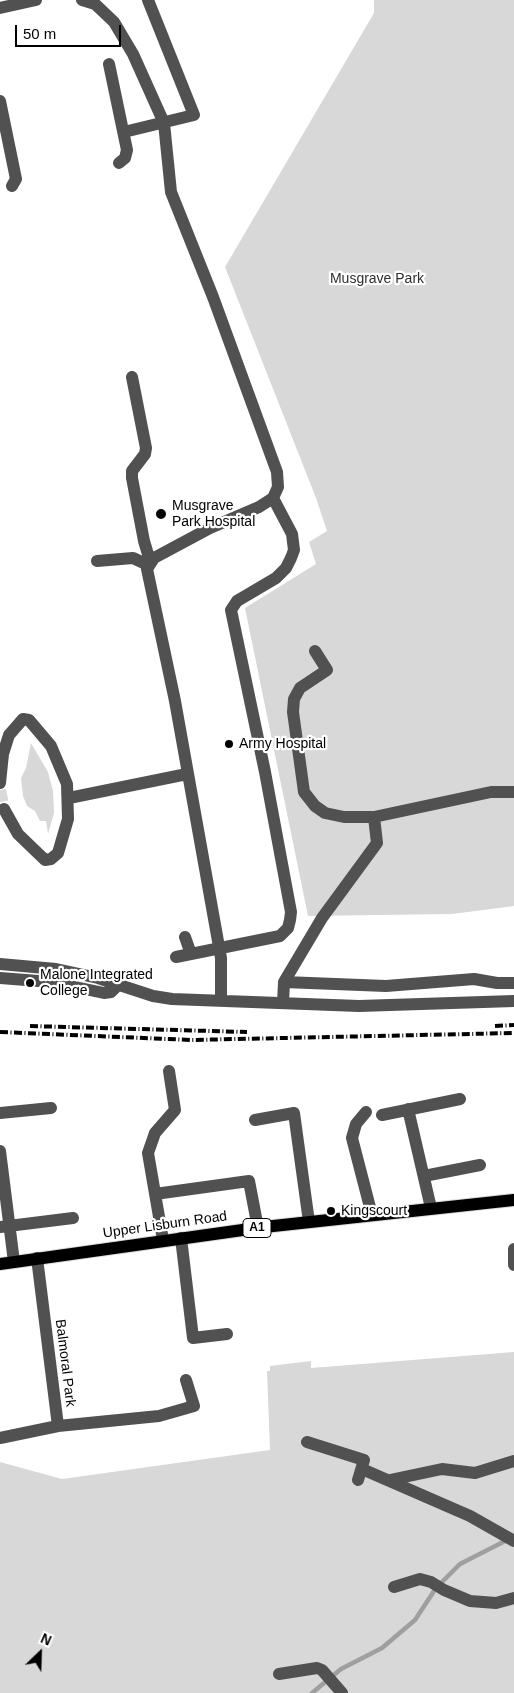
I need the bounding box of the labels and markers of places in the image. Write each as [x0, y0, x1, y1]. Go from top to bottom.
place label: Musgrave Park Hospital [172, 498, 255, 530]
marker: Musgrave Park Hospital [154, 507, 168, 521]
place label: Army Hospital [239, 736, 326, 752]
marker: Army Hospital [223, 738, 235, 750]
place label: Malone Integrated College [40, 967, 153, 1000]
marker: Malone Integrated College [24, 977, 36, 989]
place label: Kingscourt [341, 1203, 407, 1219]
marker: Kingscourt [325, 1205, 337, 1217]

